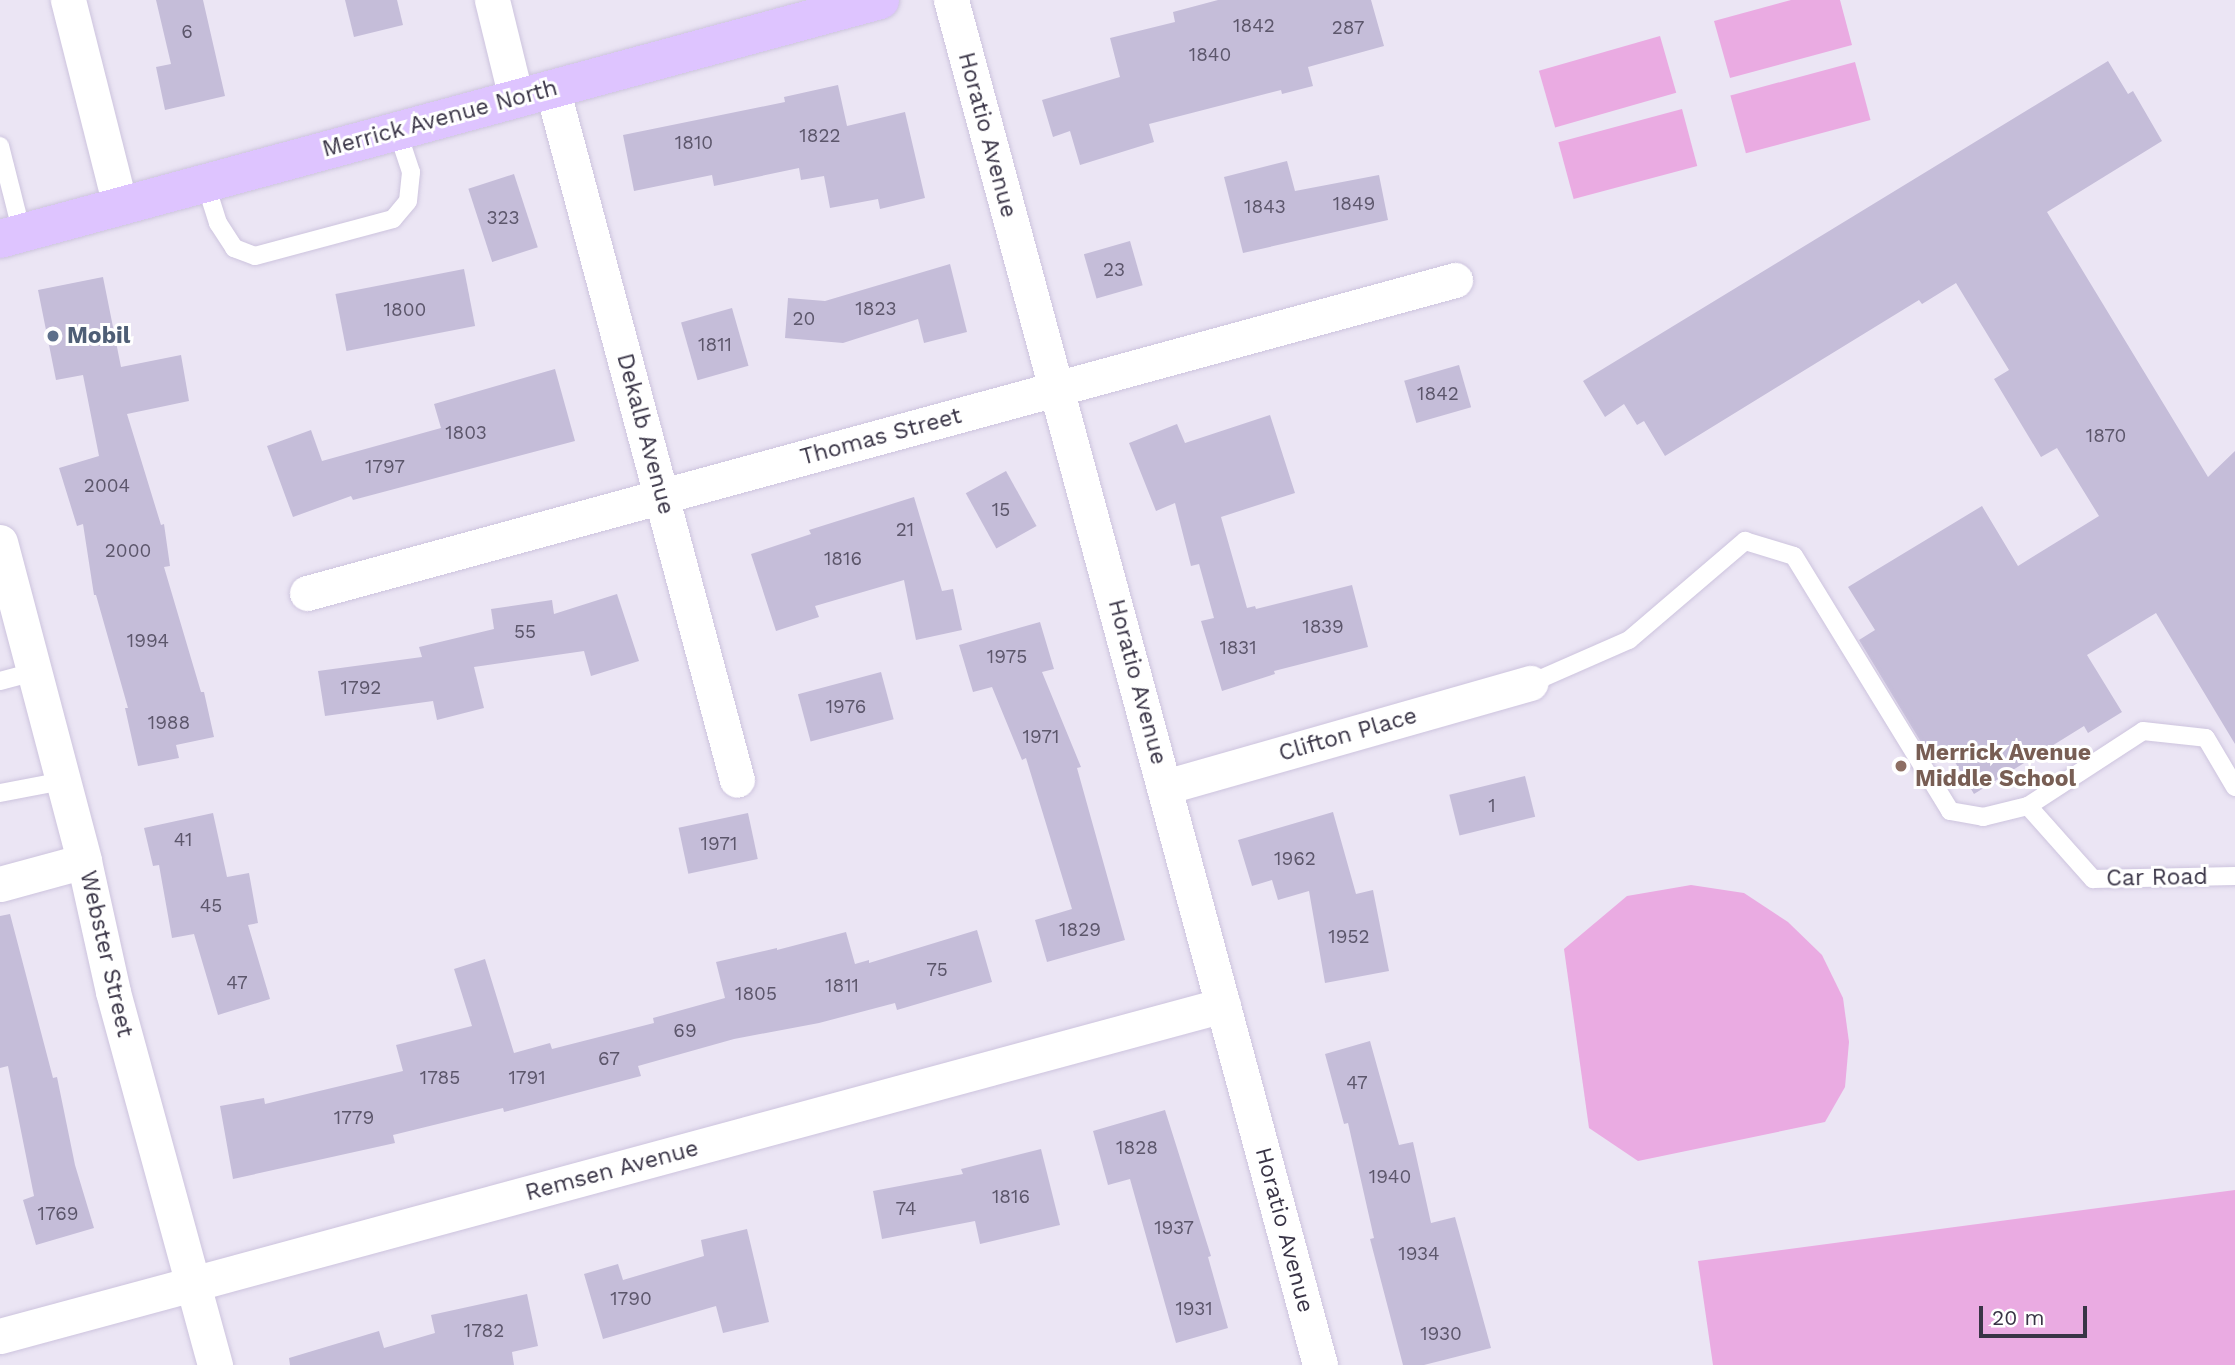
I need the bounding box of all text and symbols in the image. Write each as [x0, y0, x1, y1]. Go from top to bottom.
house number: 1842 [1233, 15, 1275, 37]
house number: 287 [1332, 17, 1364, 39]
house number: 6 [181, 21, 193, 43]
house number: 1840 [1189, 44, 1231, 66]
street label: Horatio Avenue [952, 49, 1022, 221]
street label: Merrick Avenue North [319, 74, 561, 164]
house number: 1822 [799, 125, 841, 147]
house number: 1810 [675, 132, 713, 154]
house number: 1849 [1333, 193, 1375, 215]
house number: 1843 [1244, 196, 1286, 218]
house number: 323 [486, 207, 520, 229]
house number: 23 [1103, 259, 1125, 281]
house number: 1823 [855, 298, 897, 320]
house number: 1800 [384, 299, 426, 321]
house number: 20 [793, 308, 815, 330]
place label: Mobil [67, 322, 130, 350]
marker: Mobil [45, 328, 61, 344]
house number: 1811 [698, 334, 732, 356]
street label: Dekalb Avenue [610, 350, 680, 518]
house number: 1842 [1417, 383, 1459, 405]
street label: Thomas Street [797, 402, 965, 472]
house number: 1803 [445, 422, 487, 444]
house number: 1870 [2086, 425, 2126, 447]
house number: 1797 [365, 456, 405, 478]
house number: 2004 [84, 475, 130, 497]
house number: 15 [992, 499, 1010, 521]
house number: 21 [896, 519, 914, 541]
house number: 2000 [105, 540, 151, 562]
house number: 1816 [824, 548, 862, 570]
street label: Horatio Avenue [1102, 596, 1172, 768]
house number: 1839 [1302, 616, 1344, 638]
house number: 55 [514, 621, 536, 643]
house number: 1994 [127, 630, 169, 652]
house number: 1831 [1219, 637, 1257, 659]
house number: 1975 [987, 646, 1027, 668]
house number: 1792 [341, 677, 381, 699]
house number: 1976 [826, 696, 866, 718]
street label: Clifton Place [1276, 702, 1420, 768]
house number: 1988 [148, 712, 190, 734]
house number: 1971 [1023, 726, 1059, 748]
place label: Merrick Avenue Middle School [1915, 739, 2092, 793]
marker: Merrick Avenue Middle School [1893, 758, 1909, 774]
house number: 1 [1488, 795, 1496, 817]
house number: 41 [174, 829, 192, 851]
house number: 1971 [701, 833, 737, 855]
house number: 1962 [1274, 848, 1316, 870]
street label: Car Road [2106, 863, 2208, 893]
street label: Webster Street [73, 868, 139, 1040]
house number: 45 [200, 895, 222, 917]
house number: 1829 [1059, 919, 1101, 941]
house number: 1952 [1328, 926, 1370, 948]
house number: 75 [926, 959, 948, 981]
house number: 47 [226, 972, 248, 994]
house number: 1811 [825, 975, 859, 997]
house number: 1805 [735, 983, 777, 1005]
house number: 69 [673, 1020, 697, 1042]
house number: 67 [598, 1048, 620, 1070]
house number: 1785 [420, 1067, 460, 1089]
house number: 1791 [508, 1067, 546, 1089]
house number: 47 [1346, 1072, 1368, 1094]
house number: 1779 [334, 1107, 374, 1129]
street label: Remsen Avenue [522, 1135, 702, 1207]
house number: 1828 [1116, 1137, 1158, 1159]
street label: Horatio Avenue [1249, 1144, 1319, 1316]
house number: 1940 [1369, 1166, 1411, 1188]
house number: 1816 [992, 1186, 1030, 1208]
house number: 74 [896, 1198, 916, 1220]
house number: 1769 [38, 1203, 78, 1225]
house number: 1937 [1154, 1217, 1194, 1239]
house number: 1934 [1398, 1243, 1440, 1265]
house number: 1790 [610, 1288, 652, 1310]
scale bar [1983, 1292, 2092, 1336]
house number: 1931 [1175, 1298, 1213, 1320]
text: 20 m [1992, 1305, 2044, 1330]
house number: 1782 [464, 1320, 504, 1342]
house number: 1930 [1420, 1323, 1462, 1345]

